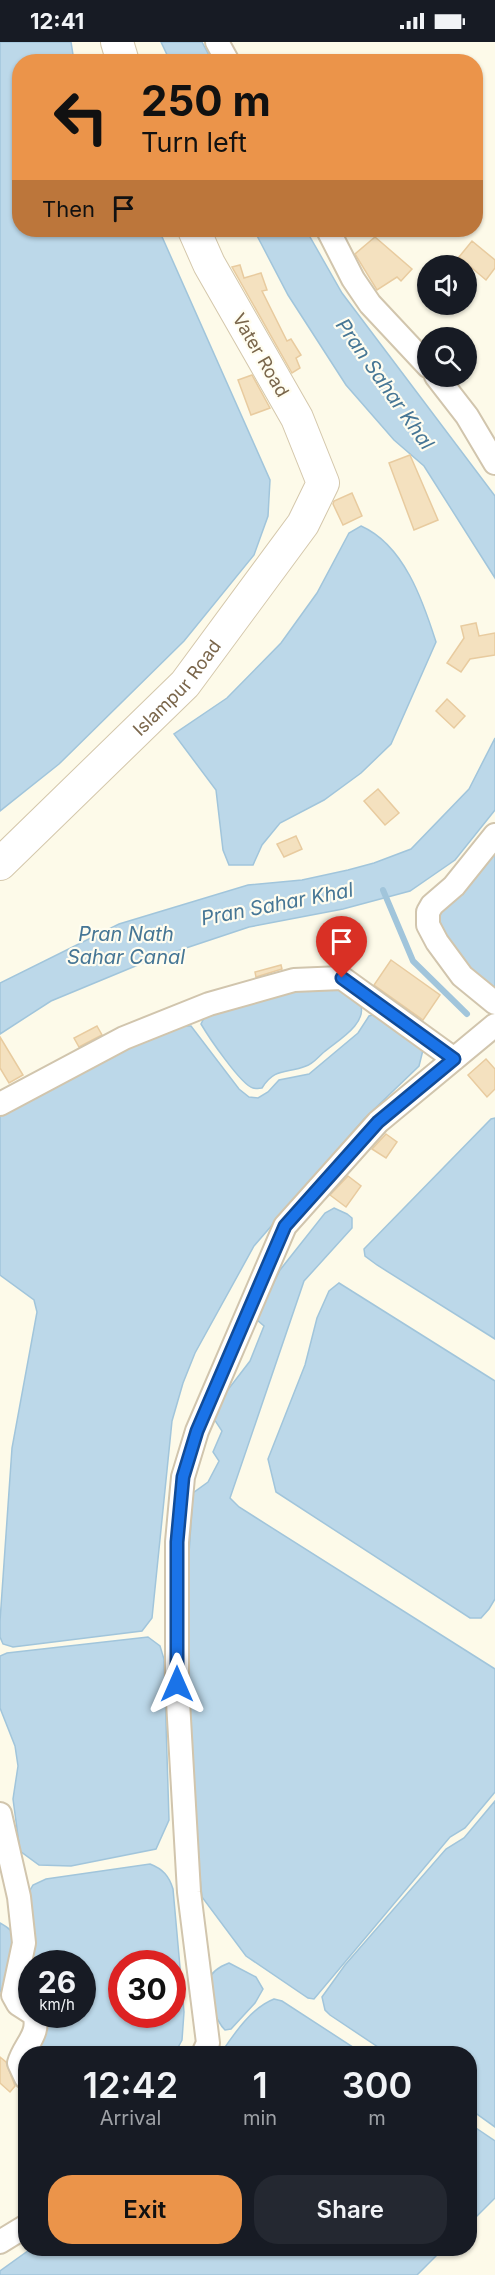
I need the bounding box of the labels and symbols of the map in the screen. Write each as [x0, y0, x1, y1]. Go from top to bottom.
street label: Vater Road [229, 309, 293, 401]
water label: Pran Sahar Khal [331, 314, 439, 454]
street label: Islampur Road [128, 635, 225, 740]
water label: Pran Sahar Khal [199, 877, 355, 931]
pin [316, 916, 367, 978]
water label: Pran Nath Sahar Canal [67, 922, 185, 969]
position arrow [145, 1652, 209, 1716]
speed limit sign: 30 [108, 1950, 186, 2028]

